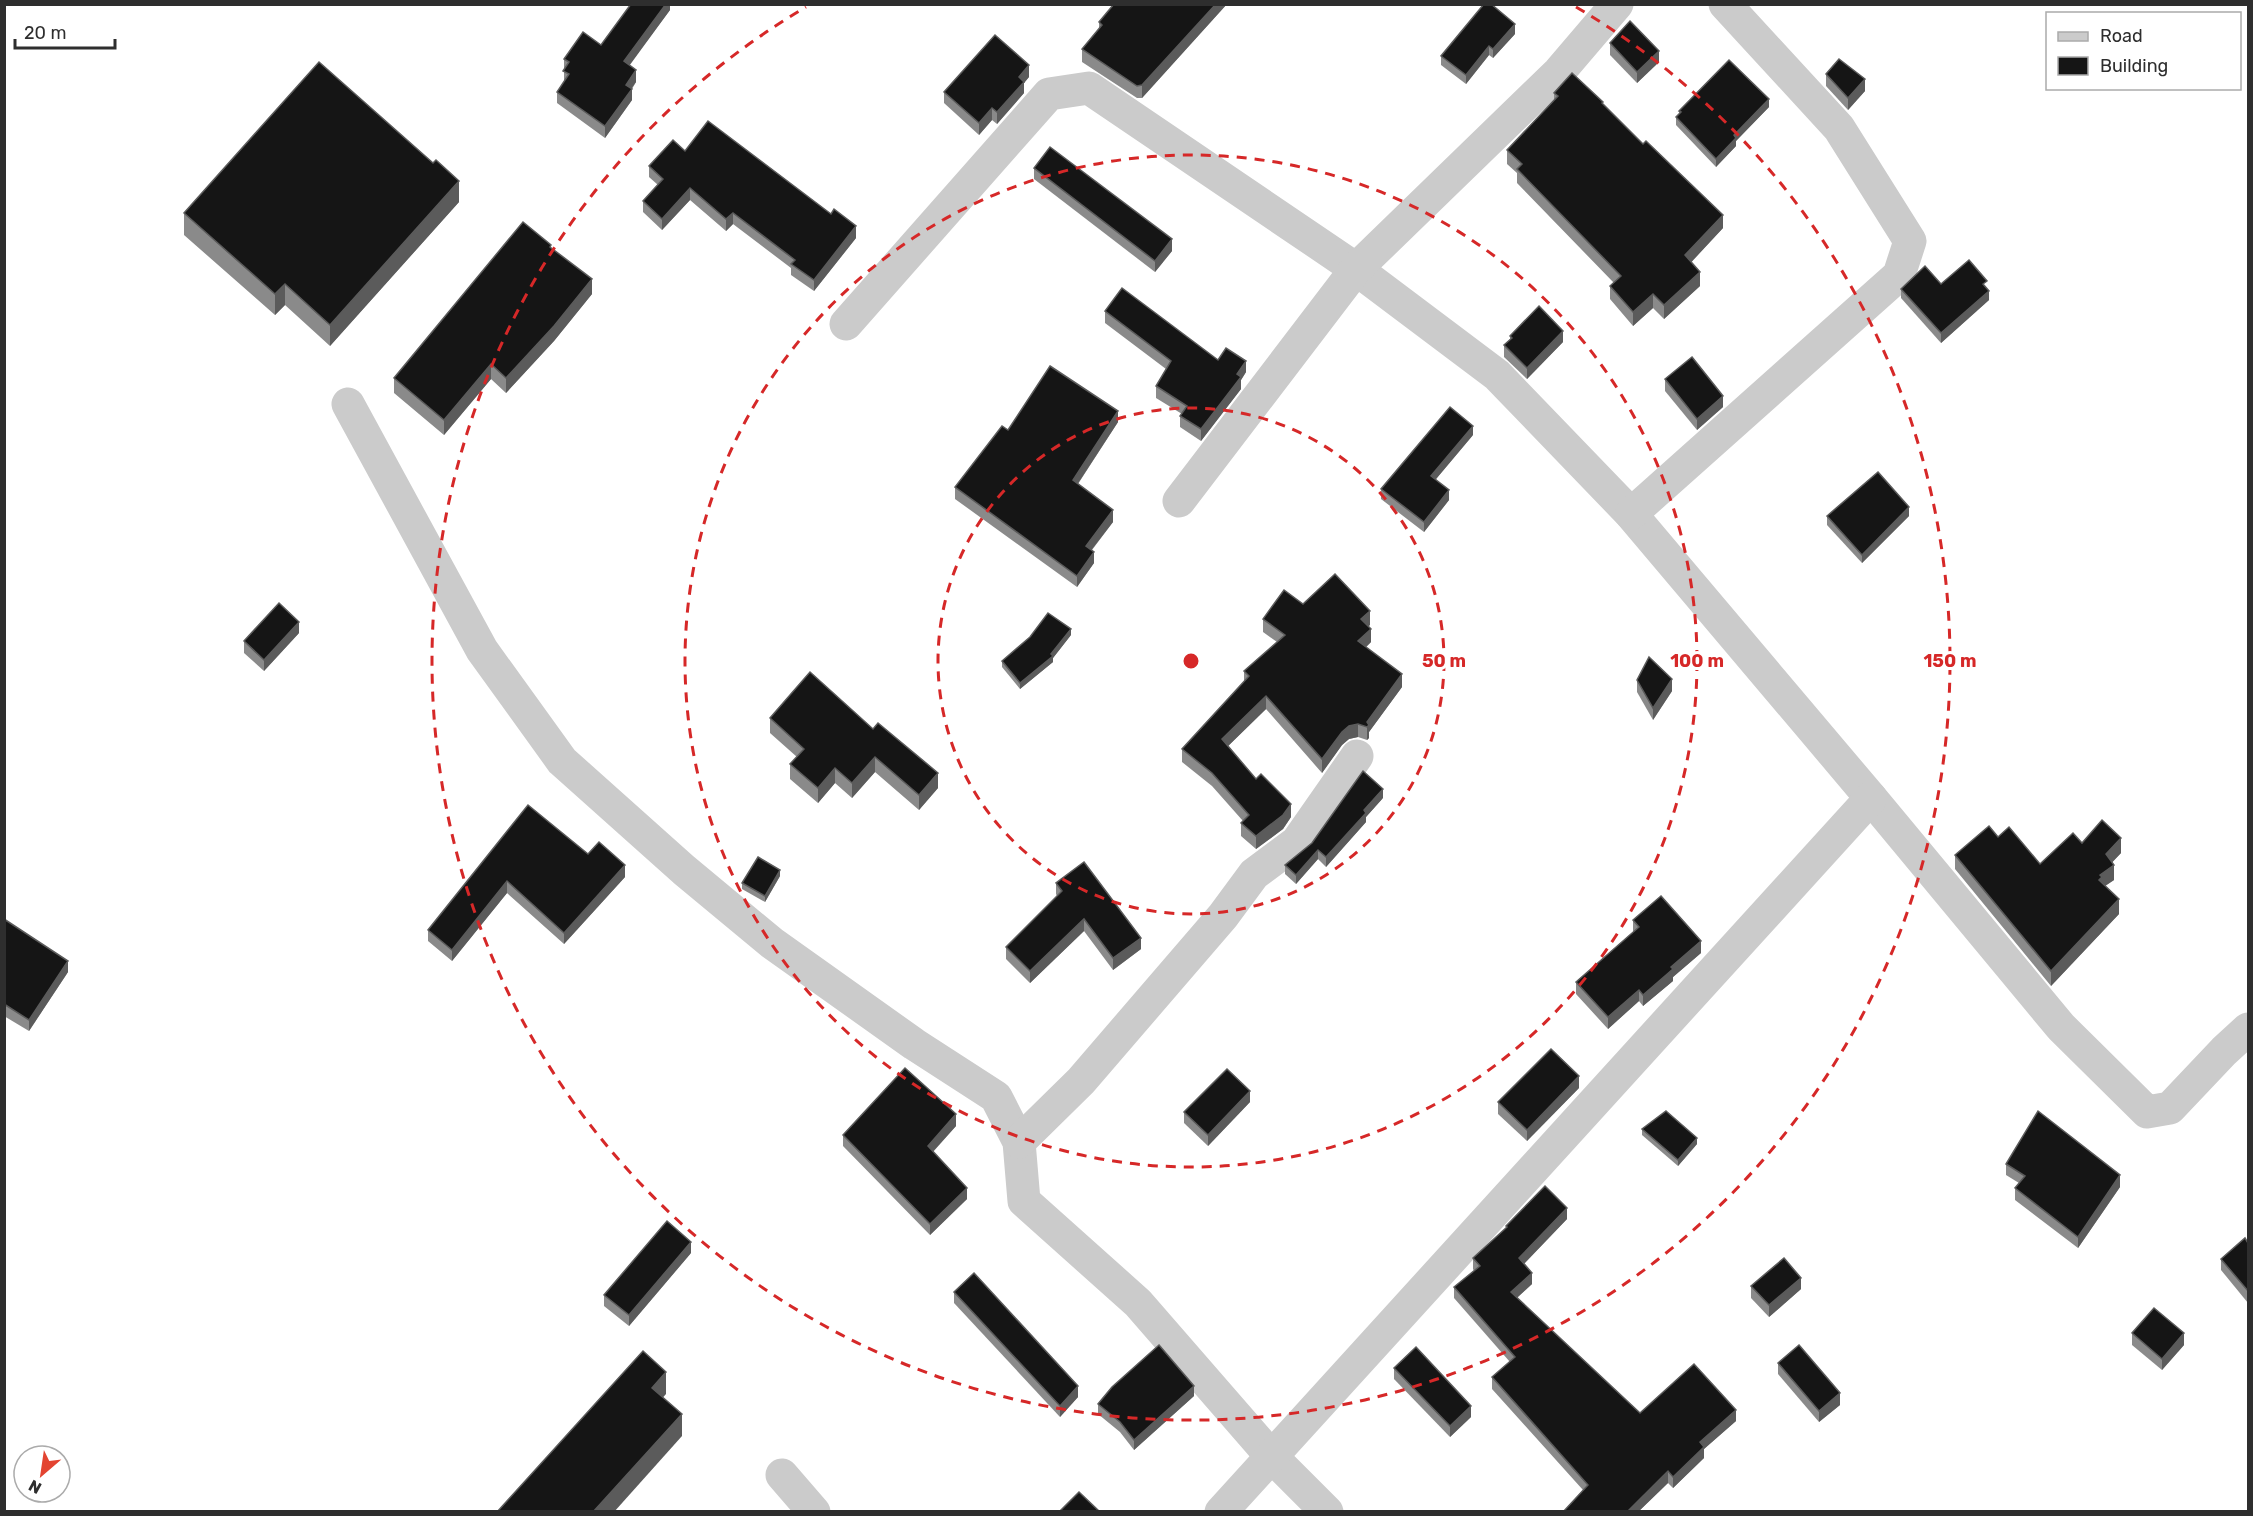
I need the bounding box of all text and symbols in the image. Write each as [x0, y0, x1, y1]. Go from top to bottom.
scale bar [15, 12, 116, 50]
legend [2046, 12, 2241, 90]
text: 20 m [24, 22, 66, 44]
text: Road [2100, 25, 2143, 47]
text: Building [2100, 55, 2168, 77]
text: 50 m [1422, 650, 1466, 672]
text: 100 m [1670, 650, 1724, 672]
text: 150 m [1923, 650, 1977, 672]
centre of rings [1181, 651, 1201, 671]
north arrow [12, 1444, 72, 1504]
text: N [25, 1476, 45, 1498]

